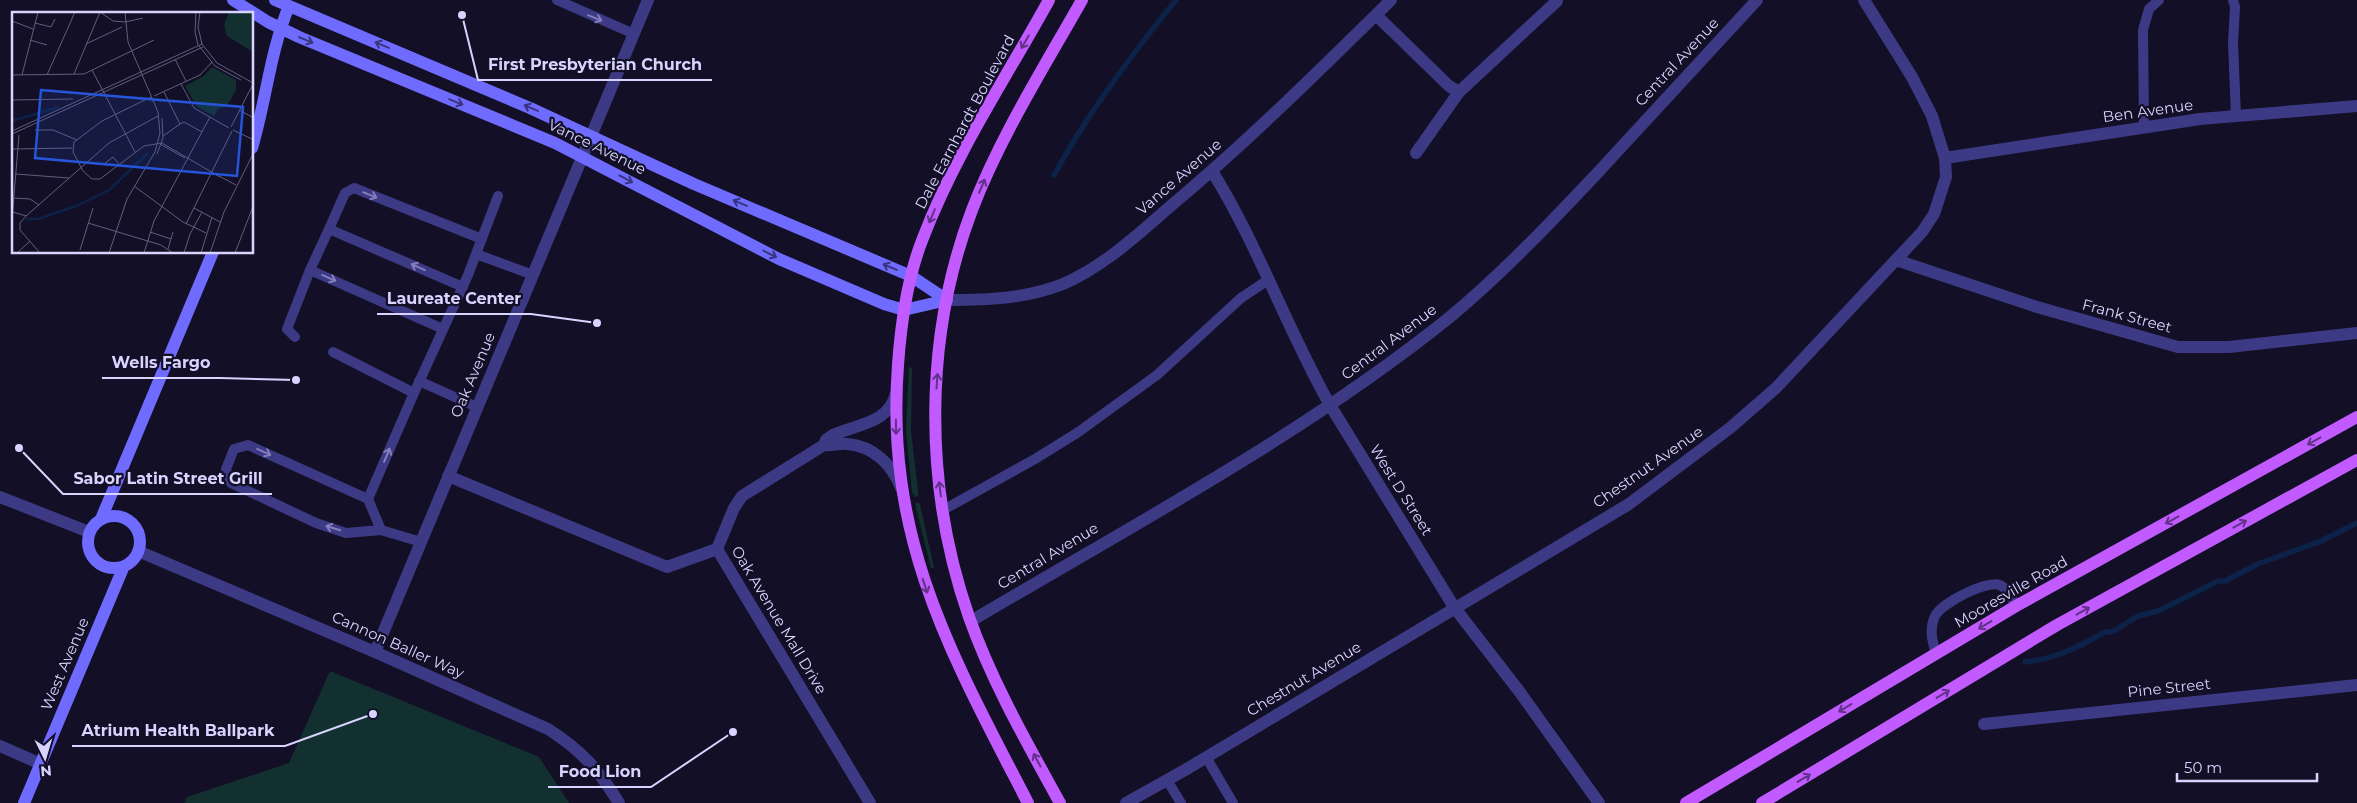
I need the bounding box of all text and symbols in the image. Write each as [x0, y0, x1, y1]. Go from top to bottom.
inset map [12, 12, 254, 254]
one-way arrow [587, 13, 602, 23]
street label: Central Avenue [1631, 13, 1723, 110]
street label: Dale Earnhardt Boulevard [911, 31, 1019, 212]
one-way arrow [1020, 35, 1030, 49]
one-way arrow [299, 36, 314, 45]
one-way arrow [375, 40, 390, 50]
callout: First Presbyterian Church [478, 49, 712, 80]
text: First Presbyterian Church [488, 55, 702, 74]
street label: Ben Avenue [2102, 95, 2194, 126]
one-way arrow [448, 98, 464, 107]
one-way arrow [524, 103, 539, 113]
street label: Vance Avenue [545, 115, 649, 178]
street label: Vance Avenue [1132, 135, 1225, 219]
one-way arrow [619, 174, 634, 184]
one-way arrow [977, 179, 987, 194]
one-way arrow [361, 191, 377, 200]
one-way arrow [733, 198, 748, 208]
one-way arrow [926, 208, 936, 223]
one-way arrow [763, 249, 778, 259]
one-way arrow [411, 262, 426, 272]
one-way arrow [883, 262, 898, 272]
one-way arrow [321, 274, 336, 284]
callout: Laureate Center [377, 283, 531, 314]
text: Laureate Center [387, 289, 521, 308]
street label: Frank Street [2080, 294, 2174, 337]
street label: Central Avenue [1337, 300, 1440, 384]
street label: Oak Avenue [446, 329, 499, 420]
callout: Wells Fargo [102, 347, 220, 378]
text: Wells Fargo [112, 353, 210, 372]
one-way arrow [932, 374, 941, 390]
one-way arrow [891, 418, 901, 434]
street label: Chestnut Avenue [1589, 421, 1706, 512]
one-way arrow [2308, 436, 2322, 446]
street label: West D Street [1366, 441, 1437, 539]
one-way arrow [256, 448, 271, 457]
one-way arrow [383, 448, 393, 463]
callout: Sabor Latin Street Grill [63, 463, 272, 494]
text: Sabor Latin Street Grill [73, 469, 263, 488]
one-way arrow [935, 481, 945, 497]
one-way arrow [2166, 515, 2180, 525]
street label: Central Avenue [994, 518, 1102, 593]
one-way arrow [2233, 519, 2248, 529]
one-way arrow [325, 523, 341, 533]
street label: Oak Avenue Mall Drive [728, 542, 831, 697]
street label: Mooresville Road [1951, 551, 2071, 632]
one-way arrow [921, 577, 931, 593]
one-way arrow [2075, 605, 2089, 615]
street label: Cannon Baller Way [329, 607, 468, 683]
street label: West Avenue [36, 615, 93, 713]
one-way arrow [1978, 620, 1992, 630]
street label: Chestnut Avenue [1243, 637, 1364, 720]
street label: Pine Street [2127, 674, 2211, 701]
one-way arrow [1935, 688, 1949, 698]
one-way arrow [1839, 703, 1853, 713]
callout: Atrium Health Ballpark [72, 715, 285, 746]
text: Atrium Health Ballpark [81, 721, 275, 740]
north arrow [20, 733, 70, 783]
scale bar [2177, 750, 2317, 782]
one-way arrow [1032, 753, 1041, 768]
callout: Food Lion [548, 756, 651, 787]
text: 50 m [2184, 758, 2222, 777]
text: N [40, 761, 53, 780]
text: Food Lion [559, 762, 641, 781]
one-way arrow [1796, 772, 1810, 782]

